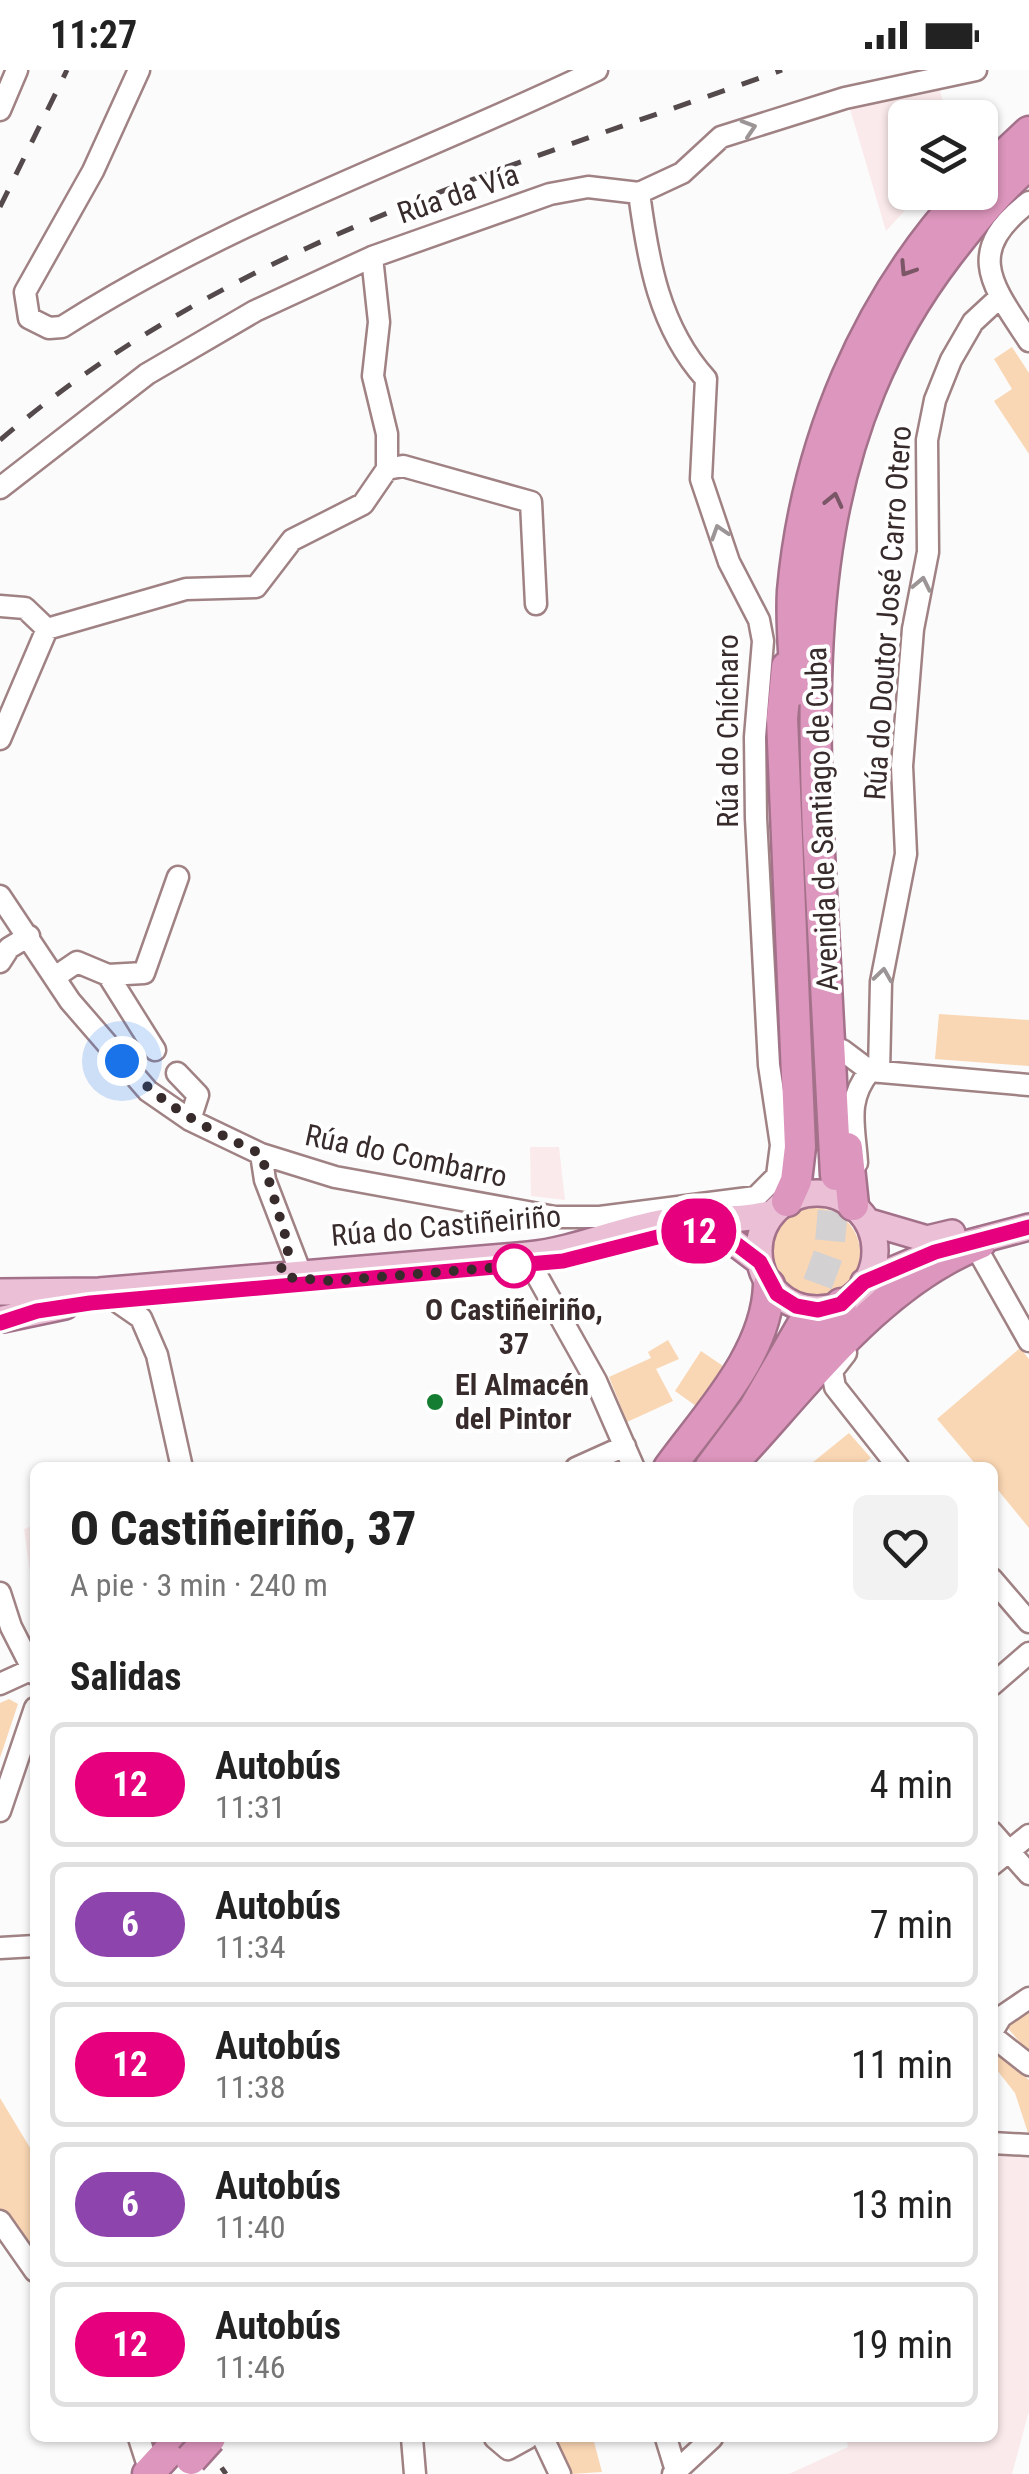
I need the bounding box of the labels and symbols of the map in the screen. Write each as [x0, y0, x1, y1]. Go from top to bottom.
one-way arrow [739, 120, 756, 140]
street label: Rúa da Vía [393, 156, 523, 231]
one-way arrow [900, 258, 919, 276]
street label: Rúa do Doutor José Carro Otero [857, 425, 918, 801]
one-way arrow [822, 492, 843, 509]
one-way arrow [711, 524, 731, 541]
one-way arrow [911, 576, 932, 593]
street label: Rúa do Chícharo [710, 634, 745, 828]
street label: Avenida de Santiago de Cuba [798, 646, 845, 992]
one-way arrow [872, 966, 893, 982]
your location [97, 1036, 147, 1086]
street label: Rúa do Combarro [302, 1117, 510, 1194]
street label: Rúa do Castiñeiriño [330, 1198, 562, 1253]
line badge: 12 [654, 1198, 744, 1264]
marker: O Castiñeiriño, 37 [493, 1245, 535, 1287]
place label: O Castiñeiriño, 37 [425, 1292, 603, 1361]
place label: El Almacén del Pintor [455, 1367, 589, 1436]
marker: El Almacén del Pintor [424, 1391, 446, 1413]

